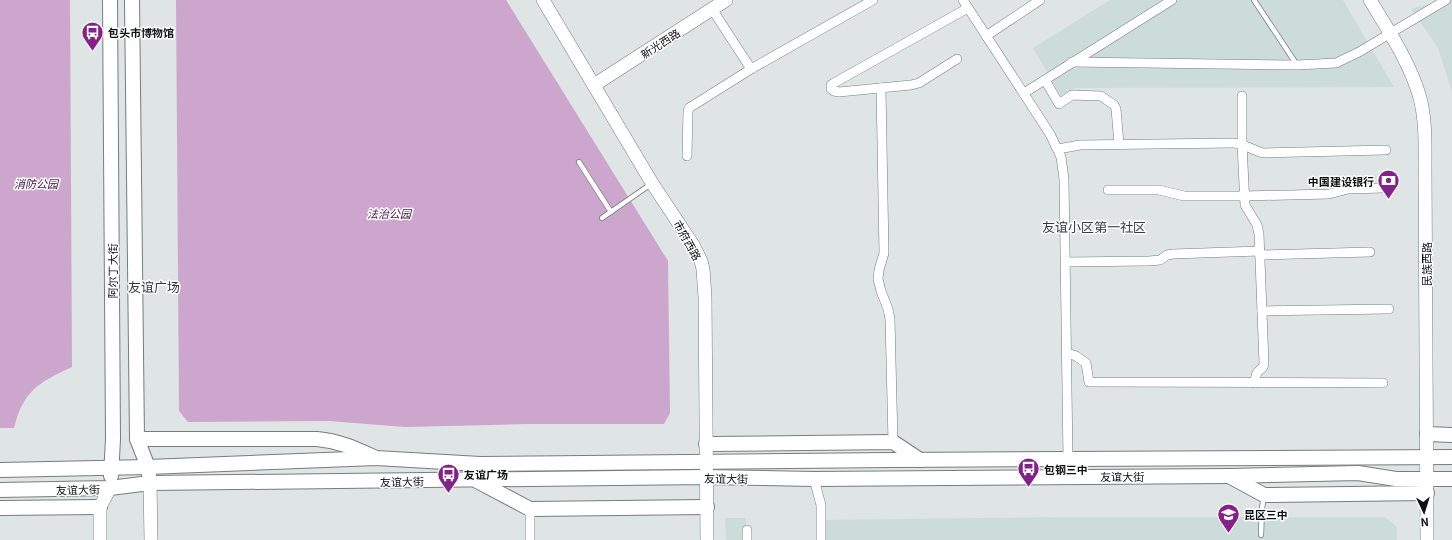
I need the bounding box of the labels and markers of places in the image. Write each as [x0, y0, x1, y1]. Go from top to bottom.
bus stop icon: 包头市博物馆 [80, 19, 106, 52]
place label: 包头市博物馆 [108, 24, 174, 40]
bank icon: 中国建设银行 [1376, 168, 1402, 201]
place label: 中国建设银行 [1308, 173, 1374, 189]
bus stop icon: 包钢三中 [1016, 456, 1042, 489]
bus stop icon: 友谊广场 [436, 461, 462, 494]
place label: 包钢三中 [1044, 461, 1088, 477]
place label: 友谊广场 [464, 466, 508, 482]
school or university icon: 昆区三中 [1215, 501, 1241, 534]
place label: 昆区三中 [1244, 506, 1288, 522]

